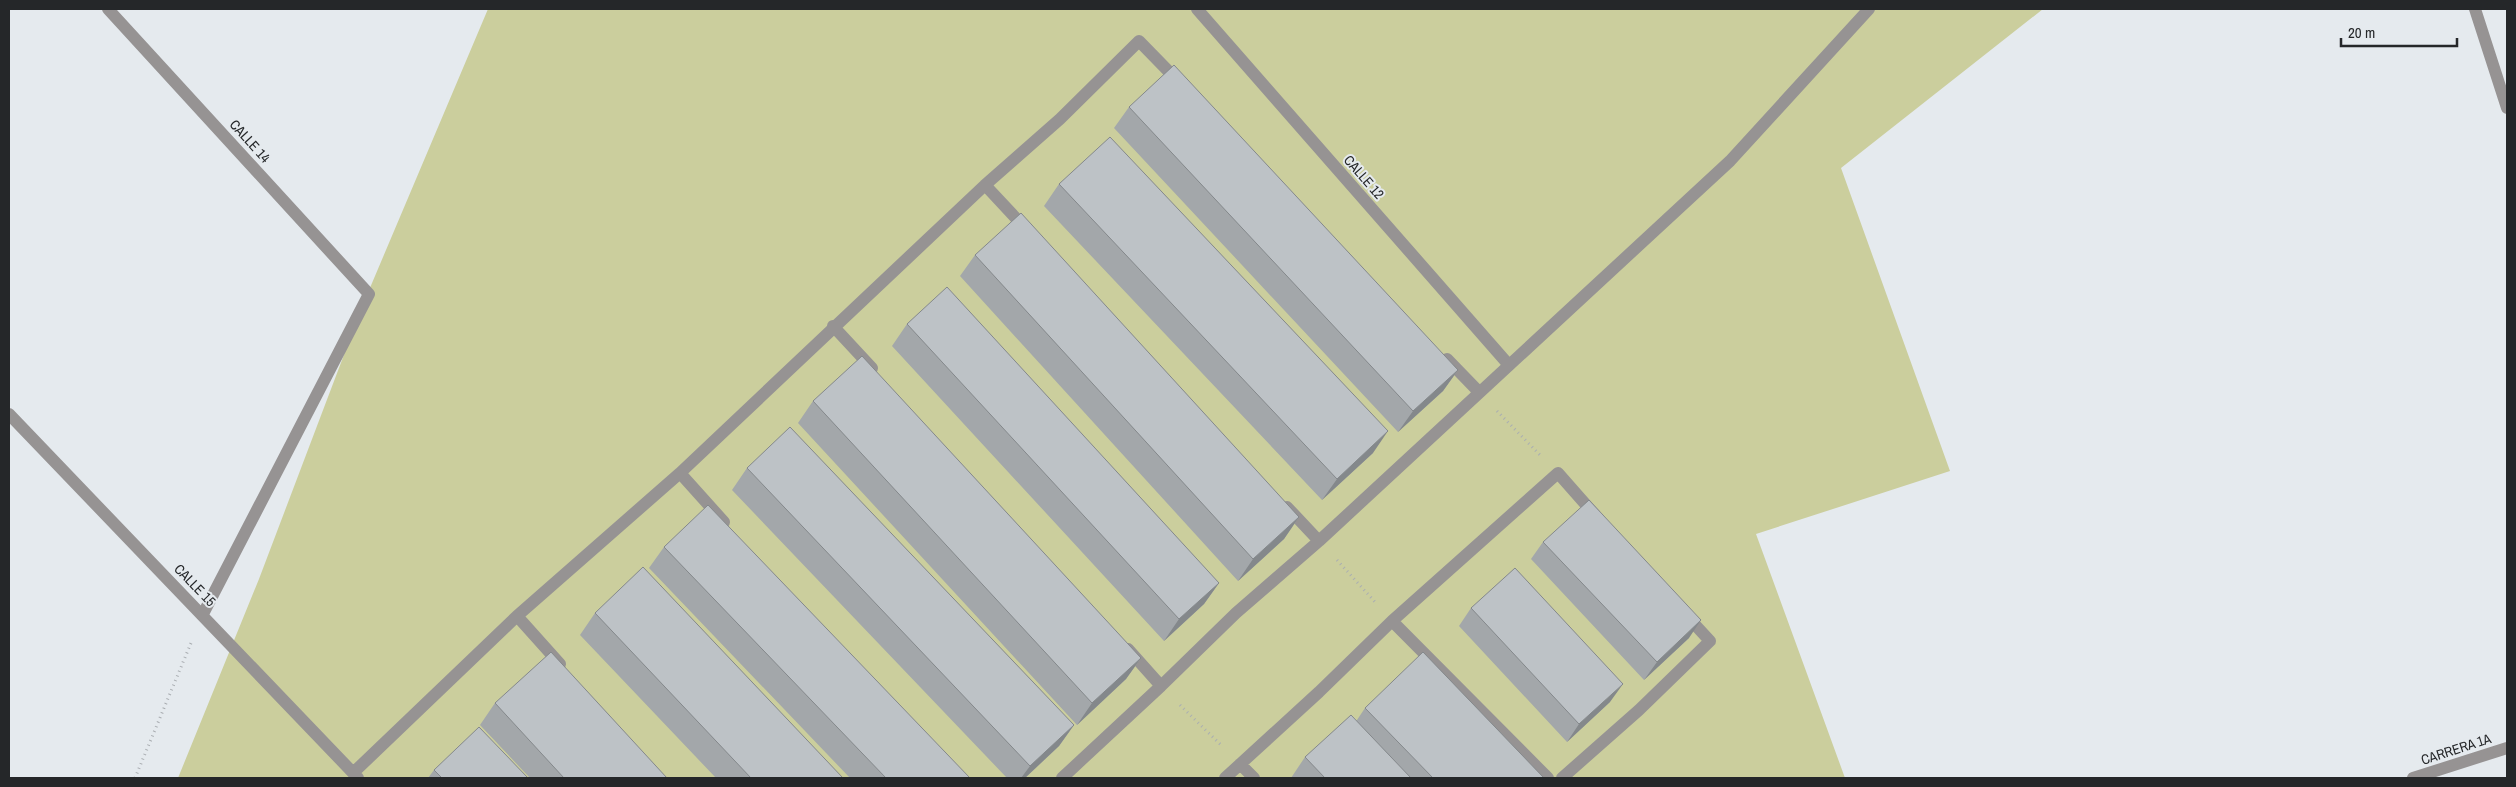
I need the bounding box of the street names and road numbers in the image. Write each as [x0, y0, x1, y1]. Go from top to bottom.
street label: CALLE 14 [226, 116, 275, 167]
street label: CALLE 12 [1340, 151, 1388, 203]
street label: CALLE 15 [170, 560, 220, 610]
street label: CARRERA 1A [2419, 729, 2494, 769]

